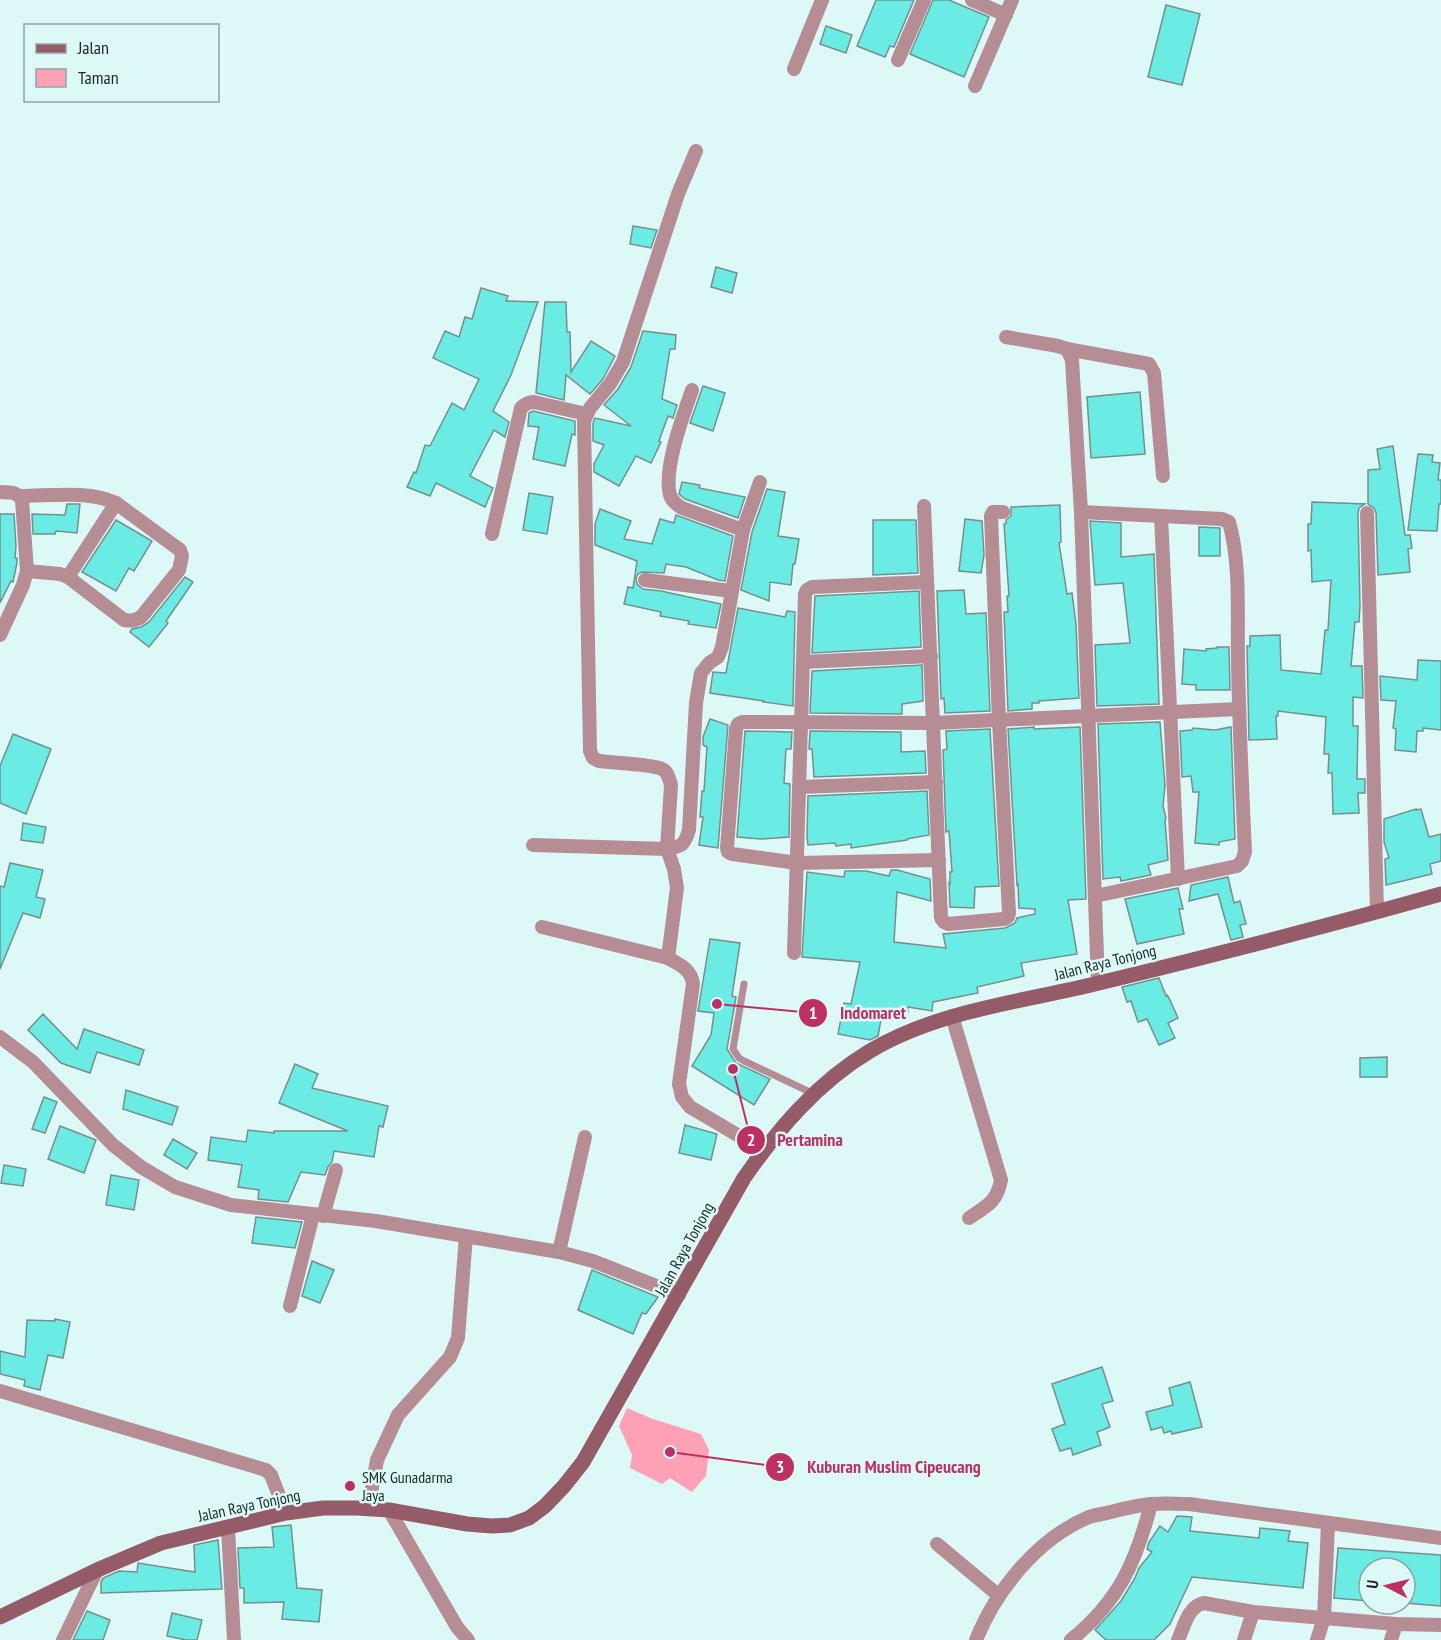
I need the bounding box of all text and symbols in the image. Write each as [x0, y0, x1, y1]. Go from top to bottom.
legend [24, 24, 219, 102]
text: Jalan [77, 36, 109, 59]
text: Taman [78, 66, 119, 89]
street label: Jalan Raya Tonjong [1051, 940, 1158, 985]
callout: Indomaret [798, 995, 918, 1031]
text: 1 [809, 1001, 817, 1024]
text: Indomaret [840, 1001, 907, 1024]
callout: Pertamina [736, 1122, 855, 1158]
text: 2 [747, 1128, 755, 1151]
text: Pertamina [777, 1128, 843, 1151]
street label: Jalan Raya Tonjong [650, 1199, 718, 1300]
callout: Kuburan Muslim Cipeucang [765, 1449, 993, 1485]
text: 3 [776, 1455, 784, 1478]
text: Kuburan Muslim Cipeucang [807, 1455, 981, 1478]
place label: SMK Gunadarma Jaya [361, 1467, 453, 1505]
marker: SMK Gunadarma Jaya [343, 1479, 357, 1493]
street label: Jalan Raya Tonjong [195, 1484, 302, 1526]
north arrow [1357, 1556, 1417, 1616]
text: U [1362, 1579, 1383, 1589]

